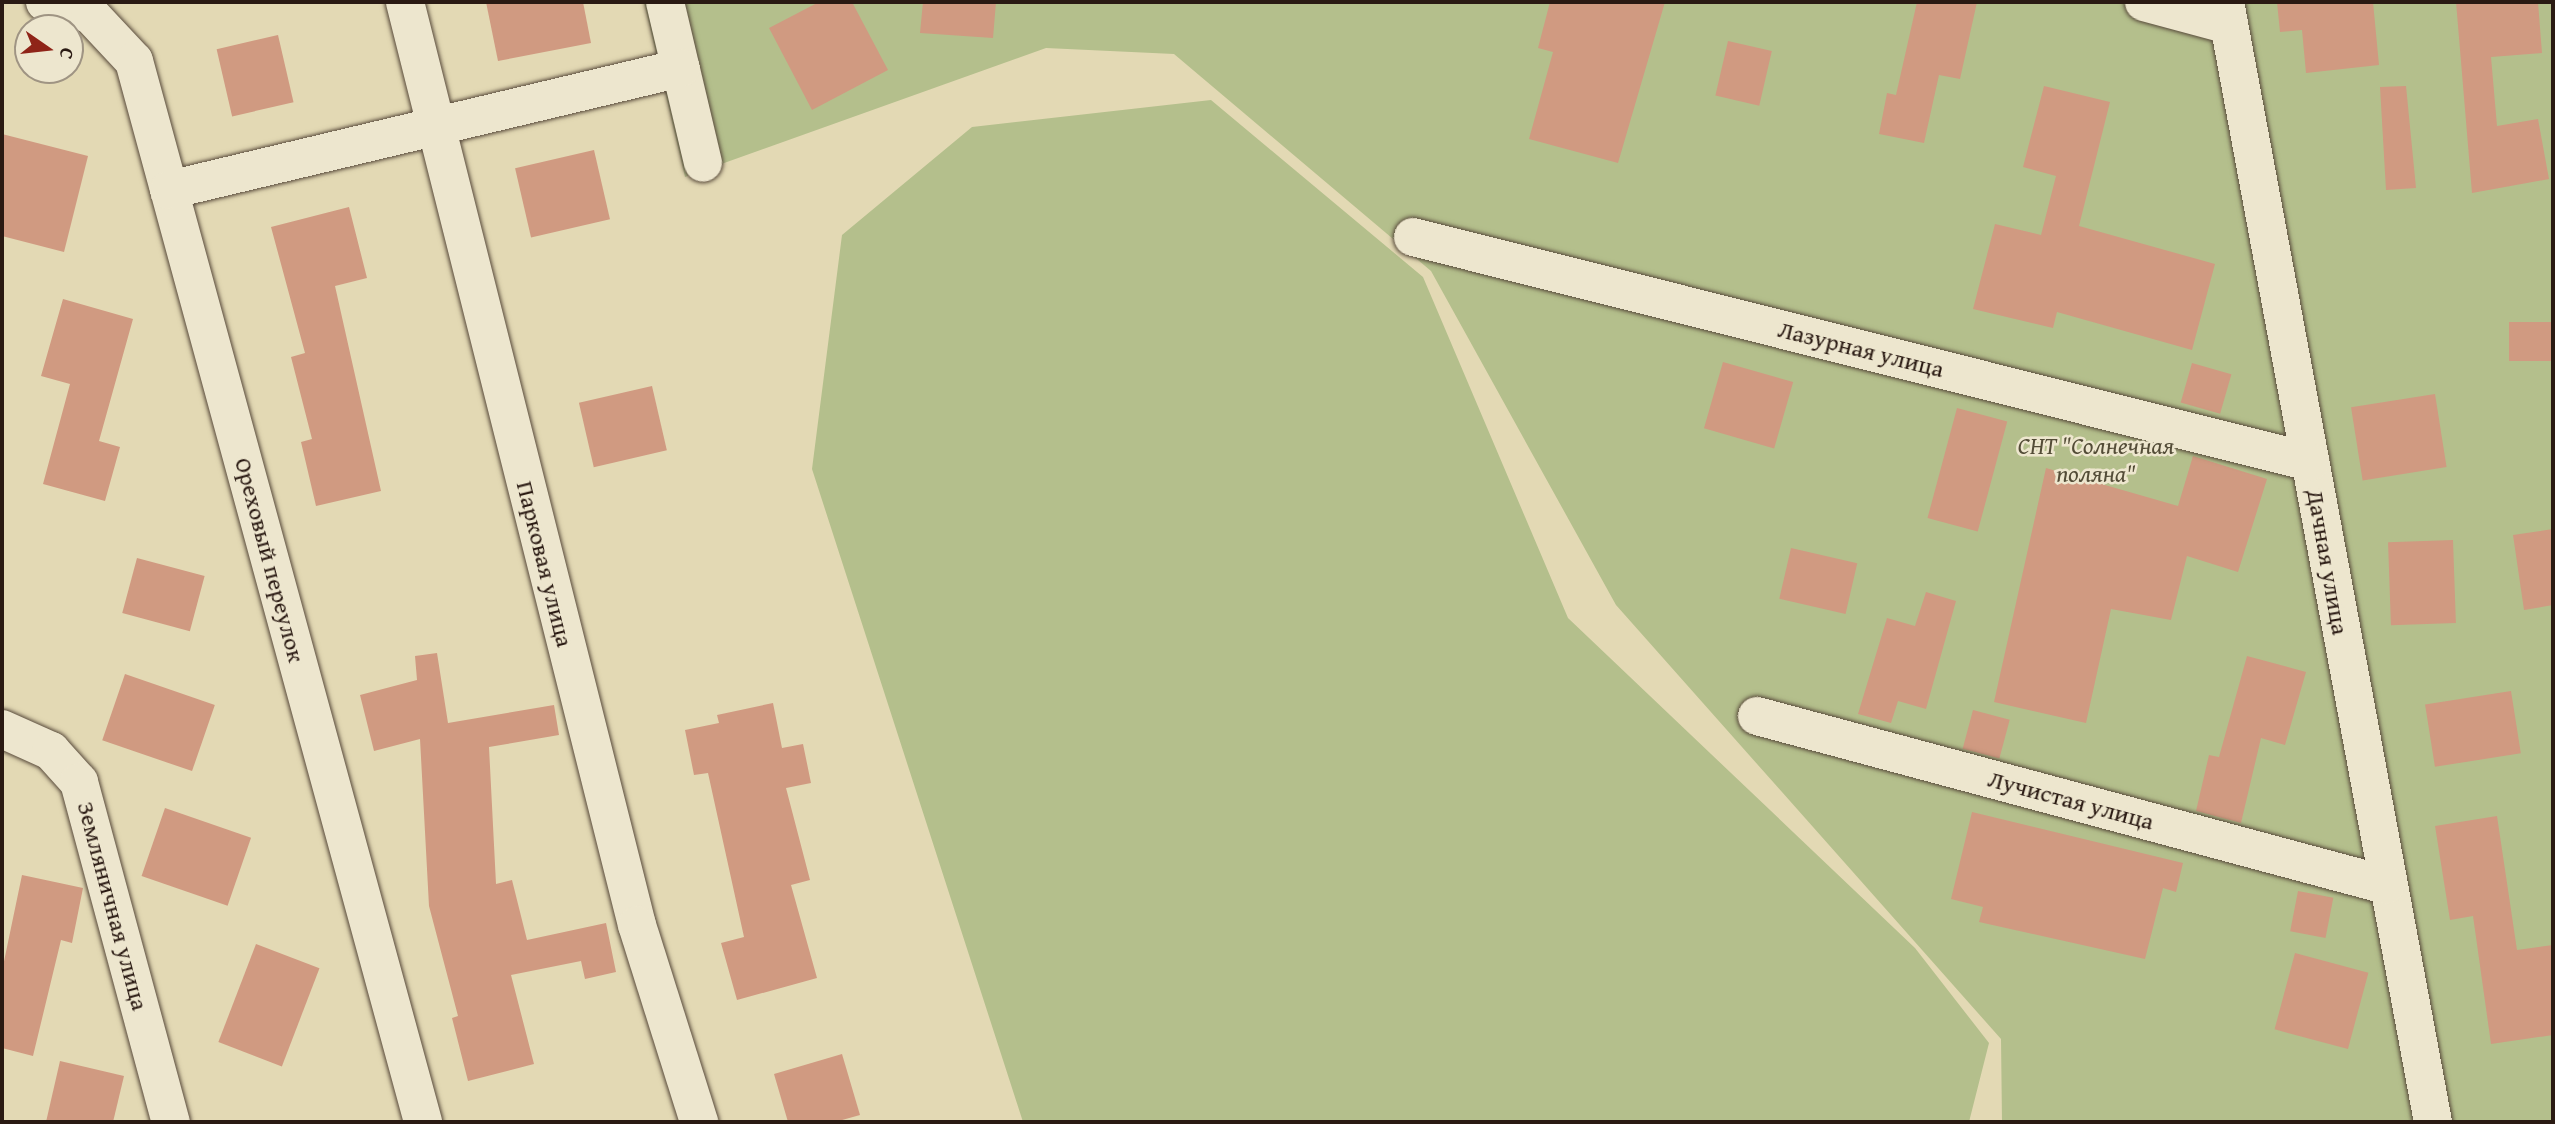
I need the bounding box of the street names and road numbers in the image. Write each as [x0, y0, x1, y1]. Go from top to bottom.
street label: Лазурная улица [1775, 314, 1947, 384]
street label: Ореховый переулок [229, 455, 311, 665]
street label: Парковая улица [510, 478, 580, 650]
street label: Дачная улица [2301, 487, 2355, 637]
street label: Лучистая улица [1985, 764, 2157, 836]
street label: Земляничная улица [71, 799, 155, 1013]

